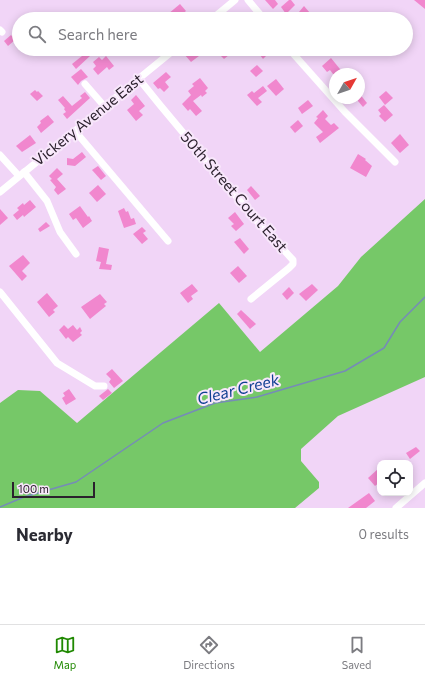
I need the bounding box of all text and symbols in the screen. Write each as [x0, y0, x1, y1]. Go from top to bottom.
search box [12, 12, 413, 56]
icon: search [26, 23, 48, 45]
text: Search here [58, 25, 137, 43]
north arrow [329, 68, 365, 104]
street label: Vickery Avenue East [29, 69, 146, 169]
street label: 50th Street Court East [178, 127, 292, 255]
water label: Clear Creek [195, 369, 281, 408]
map controls [377, 460, 413, 496]
button: locate [377, 460, 413, 496]
scale bar [12, 480, 95, 499]
text: 100 m [18, 482, 49, 495]
text: Nearby [16, 524, 73, 545]
text: 0 results [358, 526, 409, 542]
tab: Map [54, 634, 76, 671]
tab: Directions [183, 634, 235, 671]
tab: Saved [342, 634, 371, 671]

